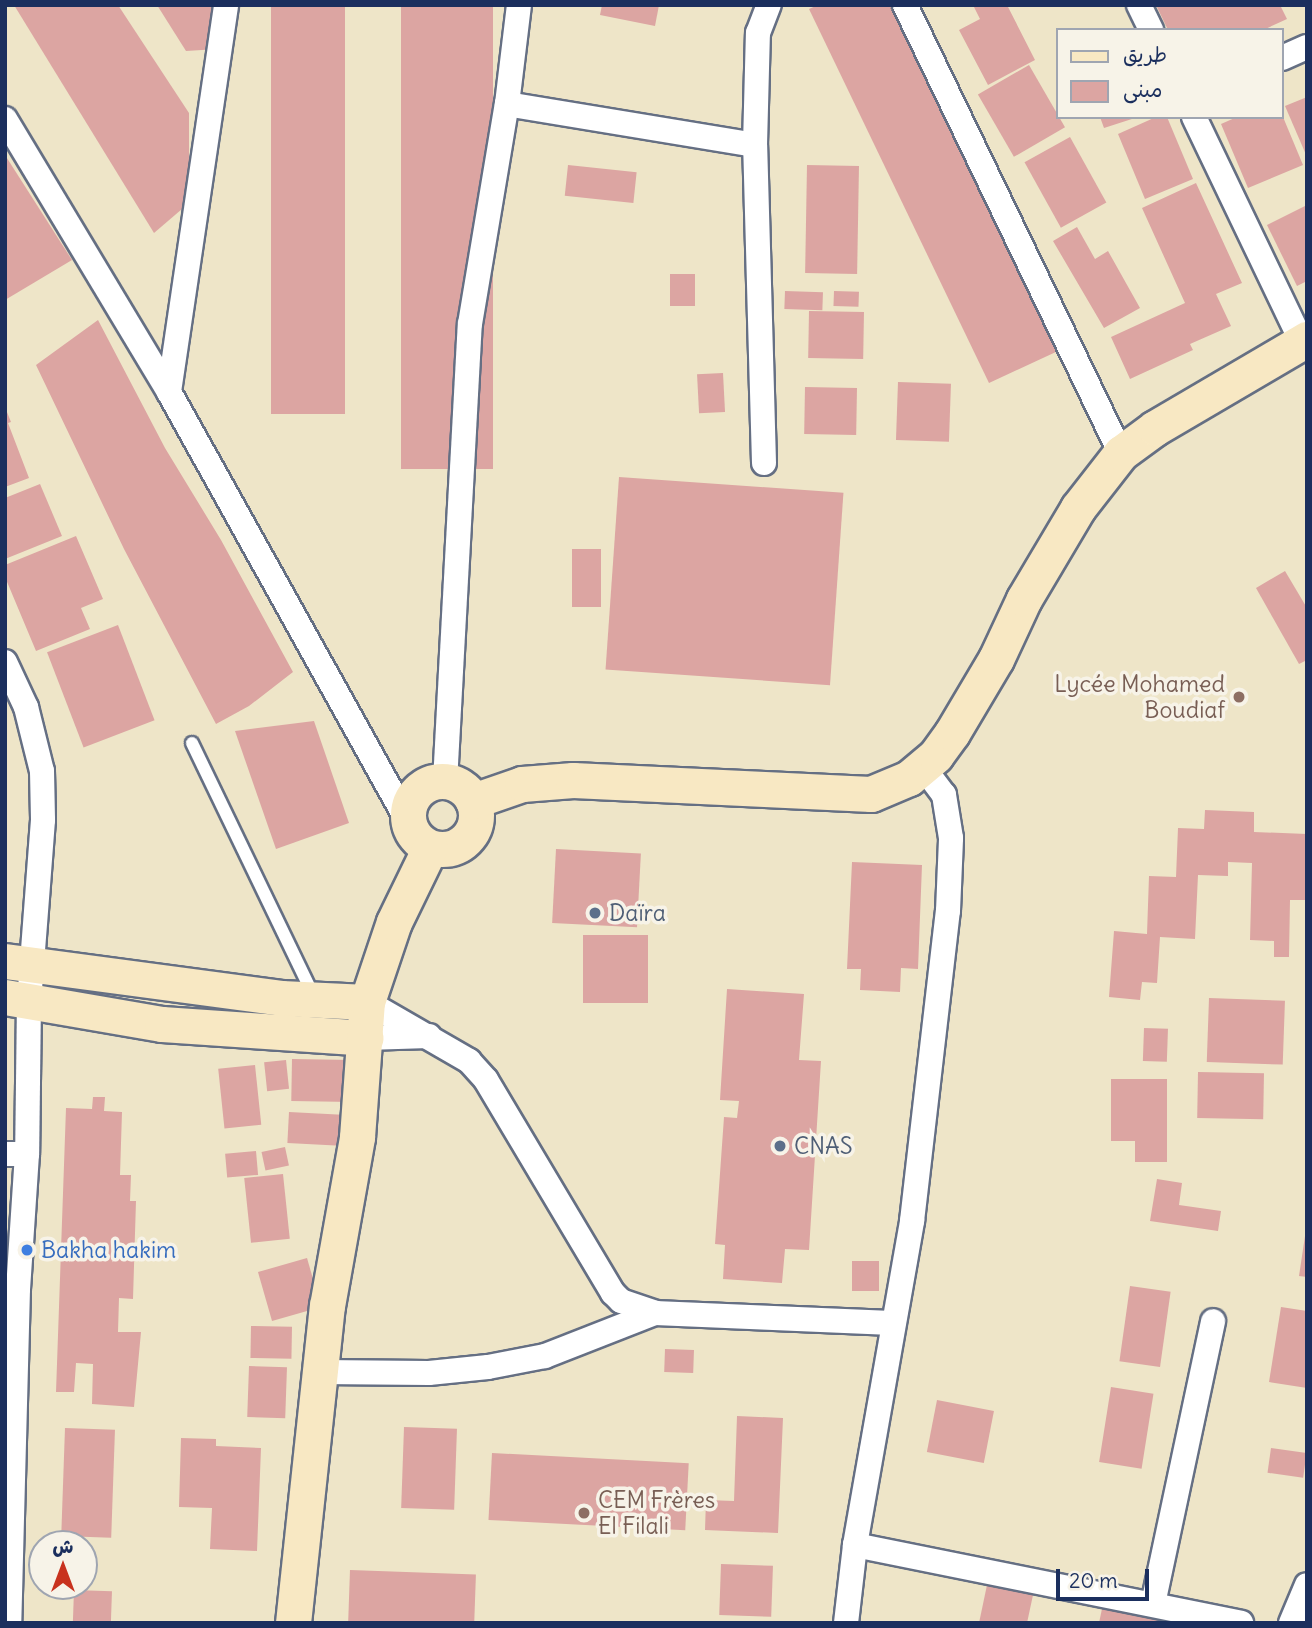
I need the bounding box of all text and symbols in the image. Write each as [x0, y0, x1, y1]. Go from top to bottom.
legend [1056, 28, 1284, 119]
text: طريق [1123, 41, 1167, 68]
text: مبنى [1123, 76, 1162, 103]
place label: Lycée Mohamed Boudiaf [1054, 670, 1225, 724]
marker: Lycée Mohamed Boudiaf [1231, 689, 1247, 705]
place label: Daïra [609, 899, 666, 927]
marker: Daïra [587, 905, 603, 921]
place label: CNAS [794, 1132, 853, 1160]
marker: CNAS [772, 1138, 788, 1154]
place label: Bakha hakim [41, 1236, 176, 1264]
marker: Bakha hakim [19, 1242, 35, 1258]
place label: CEM Frères El Filali [598, 1486, 715, 1540]
marker: CEM Frères El Filali [576, 1505, 592, 1521]
north arrow [28, 1530, 98, 1600]
text: ش [53, 1534, 73, 1558]
scale bar [1060, 1554, 1153, 1598]
text: 20 m [1069, 1567, 1118, 1594]

